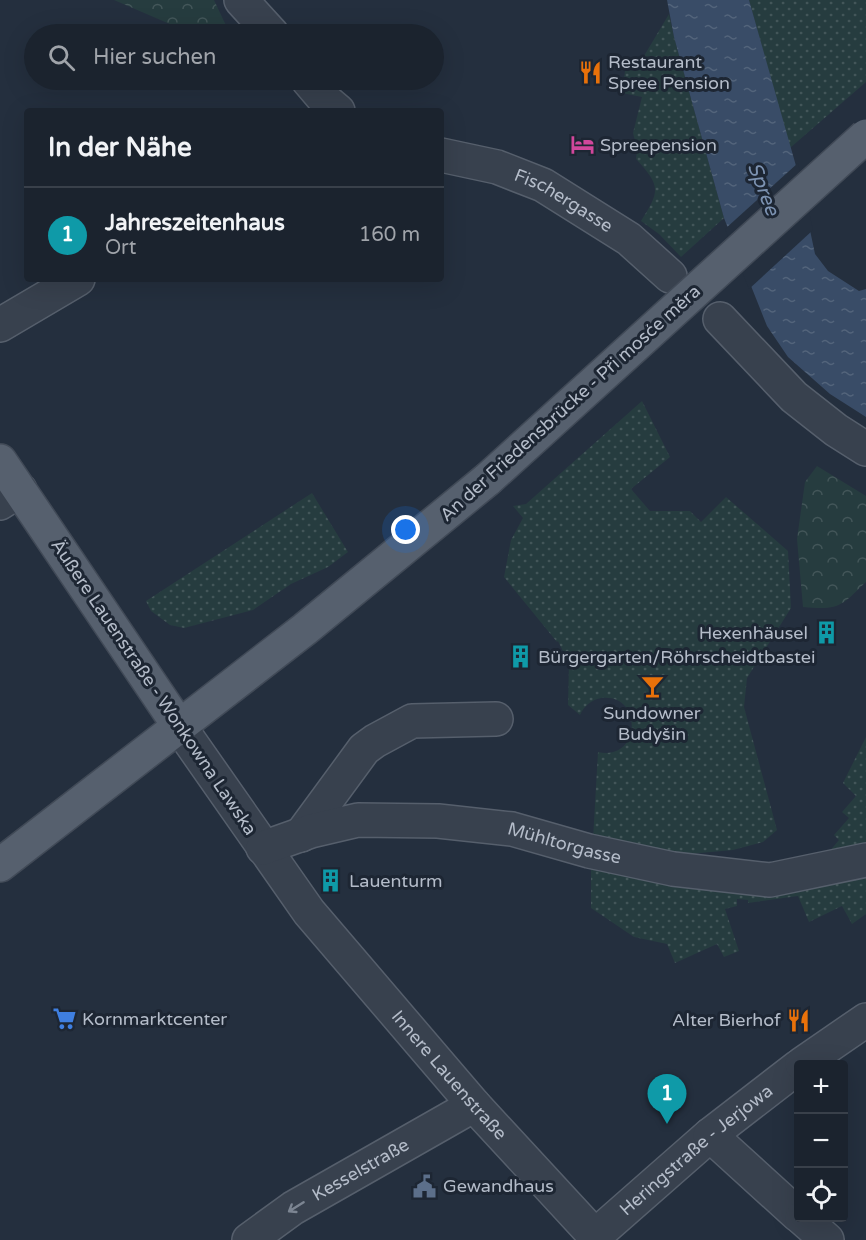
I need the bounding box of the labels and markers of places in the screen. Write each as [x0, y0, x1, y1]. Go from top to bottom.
place label: Restaurant Spree Pension [608, 51, 730, 94]
restaurant icon: Restaurant Spree Pension [577, 59, 603, 85]
hotel icon: Spreepension [569, 132, 595, 158]
place label: Spreepension [600, 134, 717, 156]
building icon: Hexenhäusel [813, 620, 839, 646]
place label: Hexenhäusel [699, 622, 808, 644]
building icon: Bürgergarten/Röhrscheidtbastei [507, 644, 533, 670]
place label: Bürgergarten/Röhrscheidtbastei [538, 646, 816, 668]
bar icon: Sundowner Budyšin [639, 674, 665, 700]
place label: Sundowner Budyšin [603, 702, 701, 745]
building icon: Lauenturm [318, 868, 344, 894]
place label: Lauenturm [349, 870, 443, 892]
supermarket icon: Kornmarktcenter [51, 1006, 77, 1032]
restaurant icon: Alter Bierhof [786, 1007, 812, 1033]
place label: Kornmarktcenter [82, 1008, 227, 1030]
place label: Alter Bierhof [672, 1009, 781, 1031]
pin: 1 [648, 1074, 686, 1124]
public building icon: Gewandhaus [412, 1173, 438, 1199]
place label: Gewandhaus [443, 1175, 554, 1197]

